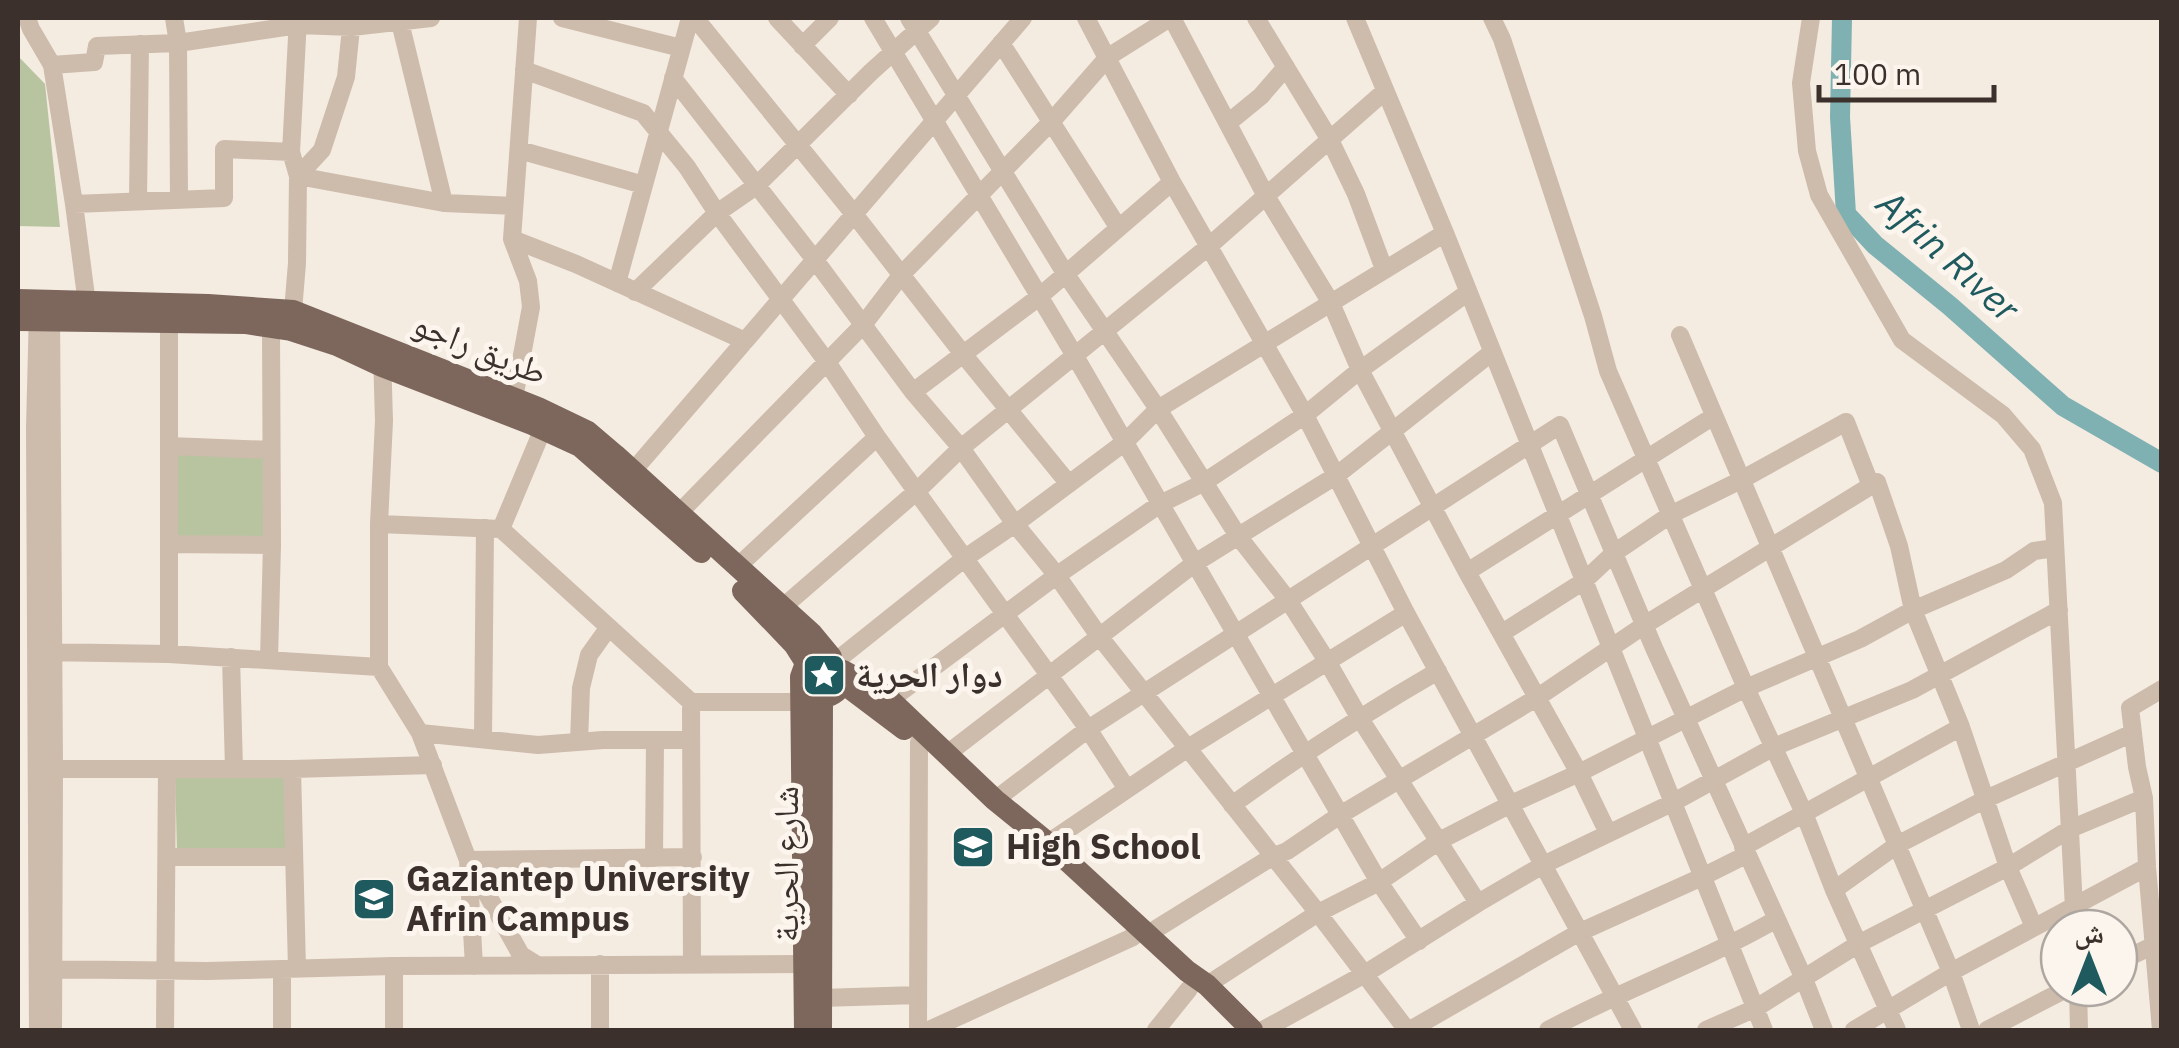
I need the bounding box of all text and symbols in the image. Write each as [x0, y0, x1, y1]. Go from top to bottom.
scale bar [1819, 40, 1994, 102]
text: 100 m [1834, 54, 1921, 93]
water label: Afrin Rıver [1866, 177, 2031, 332]
street label: طريق راجو [407, 299, 554, 395]
place label: دوار الحرية [856, 651, 1003, 697]
place icon: دوار الحرية [801, 652, 847, 698]
street label: شارع الحرية [762, 786, 808, 942]
place label: High School [1006, 823, 1201, 869]
school or university icon: High School [950, 824, 996, 870]
place label: Gaziantep University Afrin Campus [406, 855, 750, 941]
school or university icon: Gaziantep University Afrin Campus [351, 876, 397, 922]
north arrow [2039, 908, 2139, 1008]
text: ش [2074, 914, 2104, 951]

